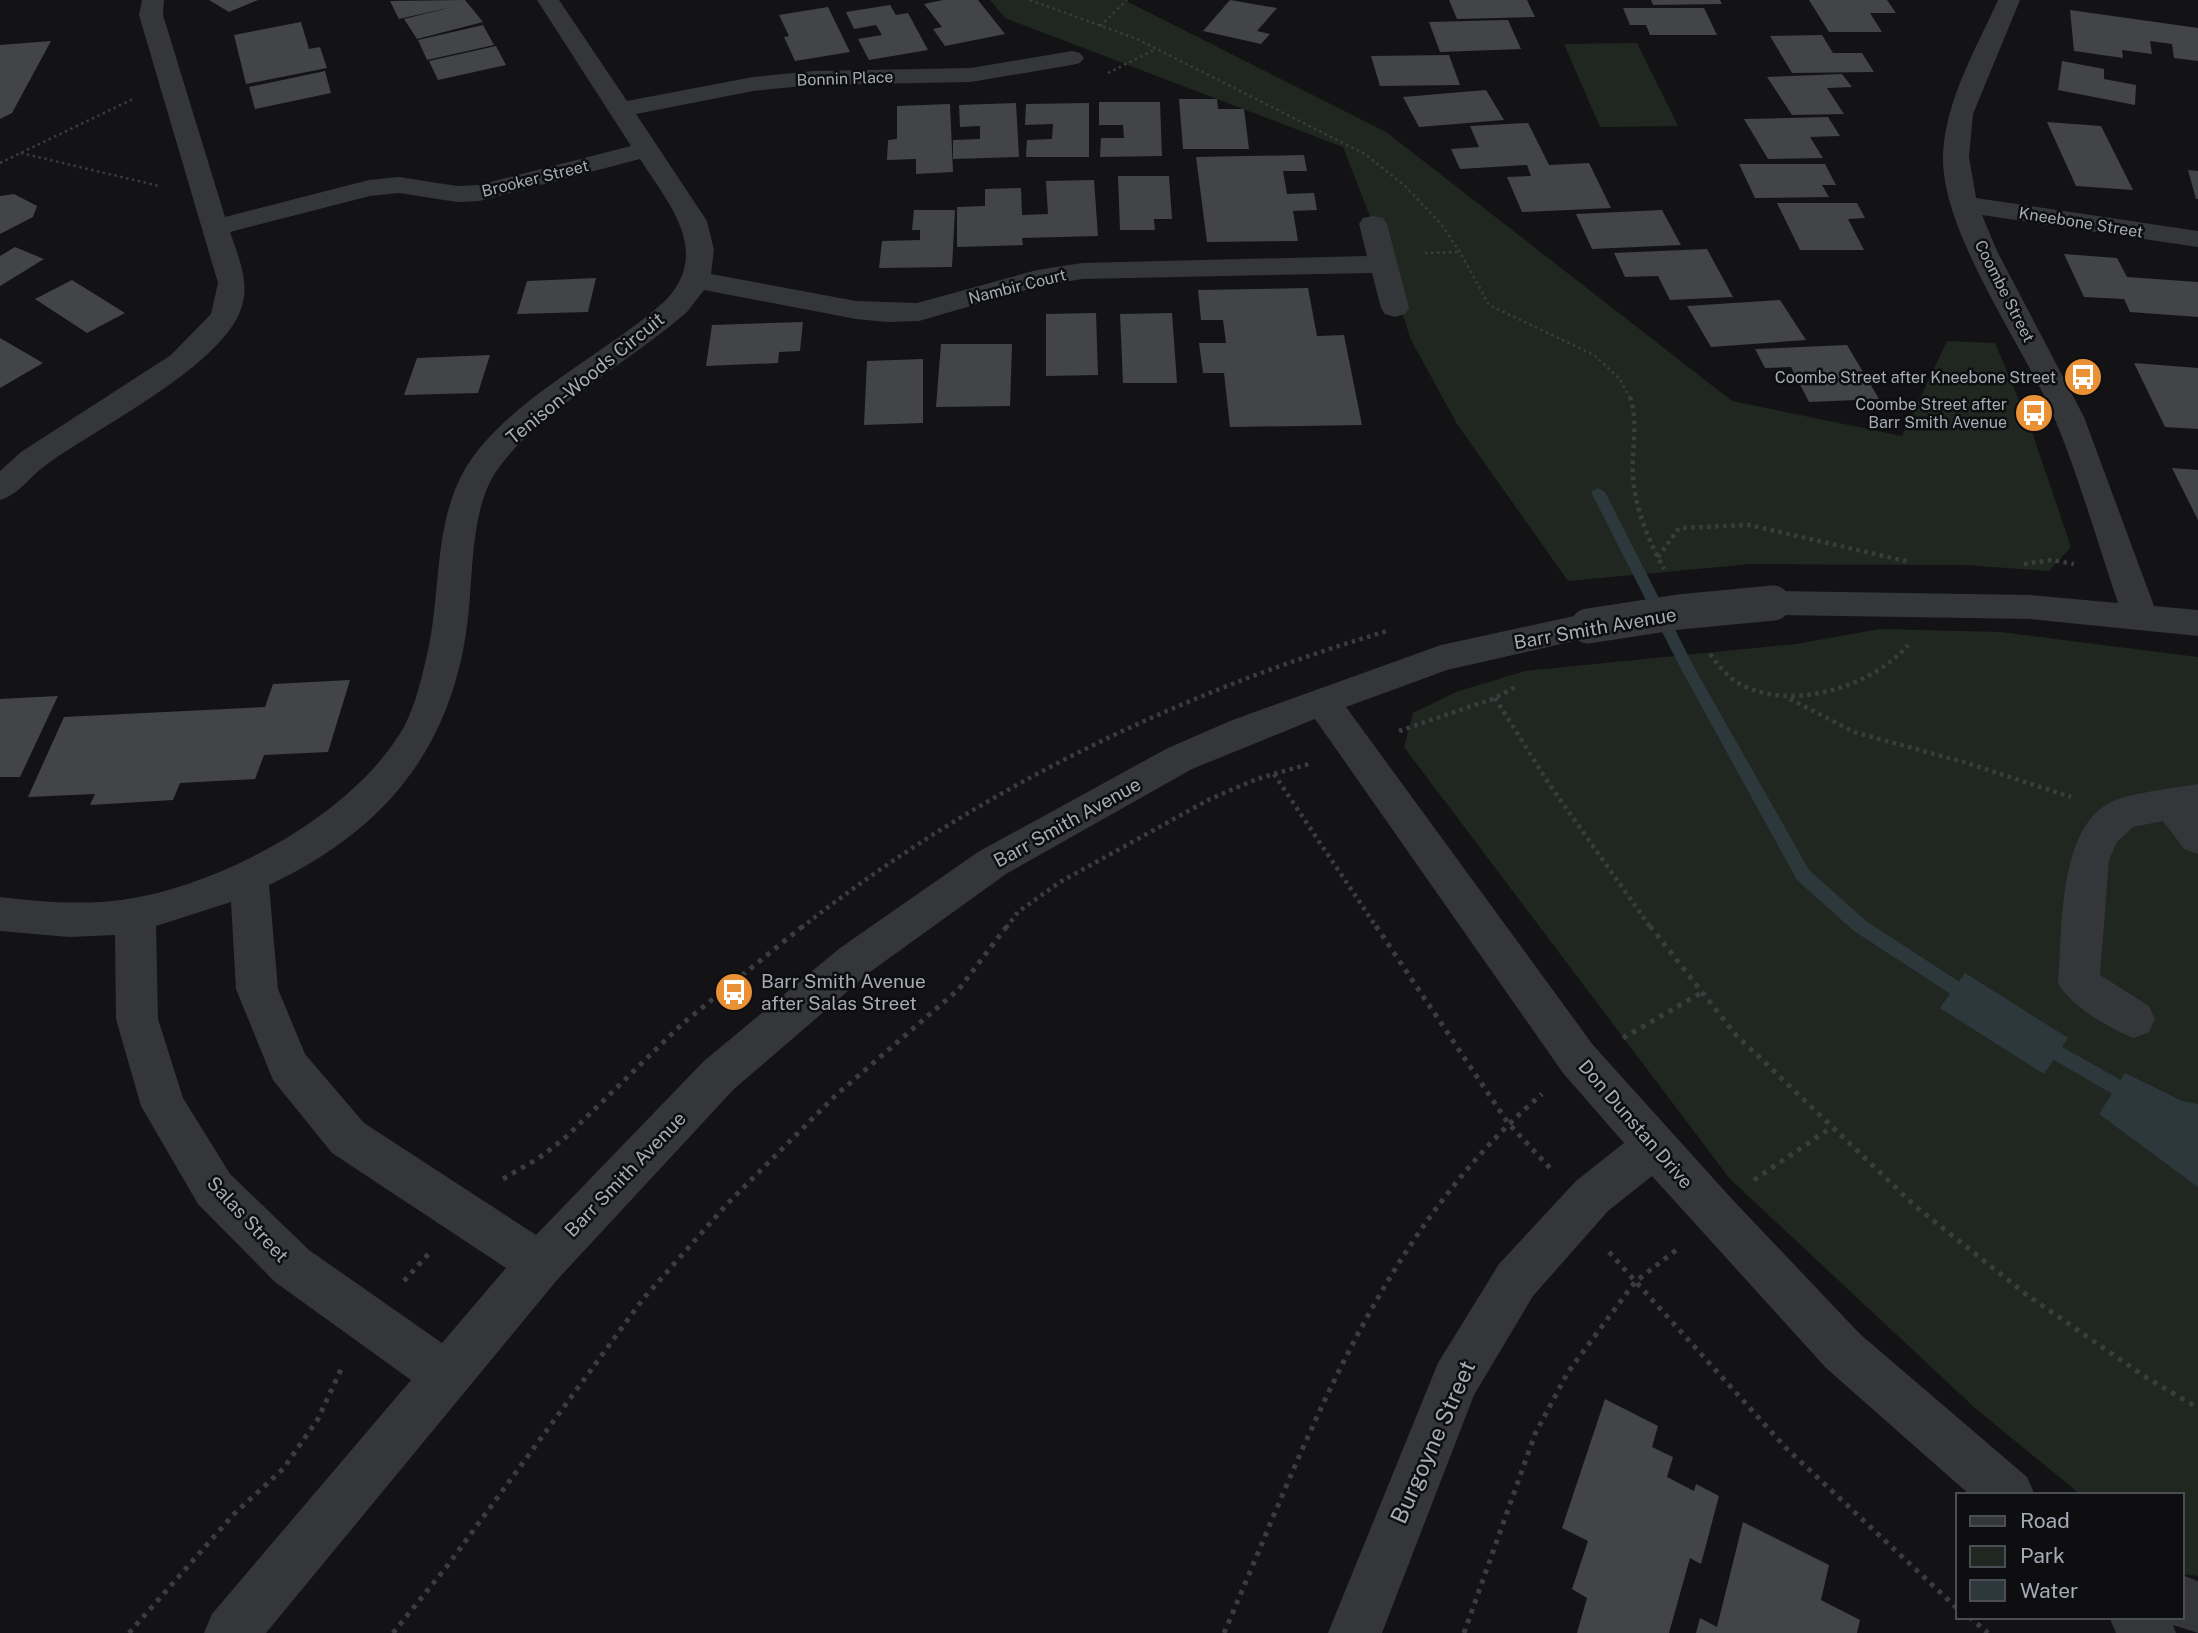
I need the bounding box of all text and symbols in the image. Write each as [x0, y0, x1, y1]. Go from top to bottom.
street label: Bonnin Place [796, 67, 894, 90]
street label: Brooker Street [480, 156, 591, 201]
street label: Kneebone Street [2017, 203, 2144, 242]
street label: Coombe Street [1971, 237, 2038, 345]
street label: Nambir Court [966, 265, 1068, 308]
street label: Tenison-Woods Circuit [502, 308, 668, 448]
bus stop icon: Coombe Street after Kneebone Street [2062, 356, 2104, 398]
place label: Coombe Street after Kneebone Street [1775, 368, 2056, 387]
bus stop icon: Coombe Street after Barr Smith Avenue [2013, 392, 2055, 434]
place label: Coombe Street after Barr Smith Avenue [1855, 395, 2007, 432]
street label: Barr Smith Avenue [1512, 603, 1678, 653]
street label: Barr Smith Avenue [990, 772, 1144, 872]
place label: Barr Smith Avenue after Salas Street [761, 970, 926, 1014]
bus stop icon: Barr Smith Avenue after Salas Street [713, 971, 755, 1013]
street label: Don Dunstan Drive [1574, 1055, 1698, 1193]
street label: Barr Smith Avenue [560, 1107, 690, 1241]
street label: Salas Street [203, 1172, 293, 1266]
street label: Burgoyne Street [1385, 1356, 1481, 1527]
legend [1956, 1493, 2184, 1619]
text: Road [2020, 1508, 2070, 1533]
text: Park [2020, 1543, 2065, 1568]
text: Water [2020, 1578, 2078, 1603]

